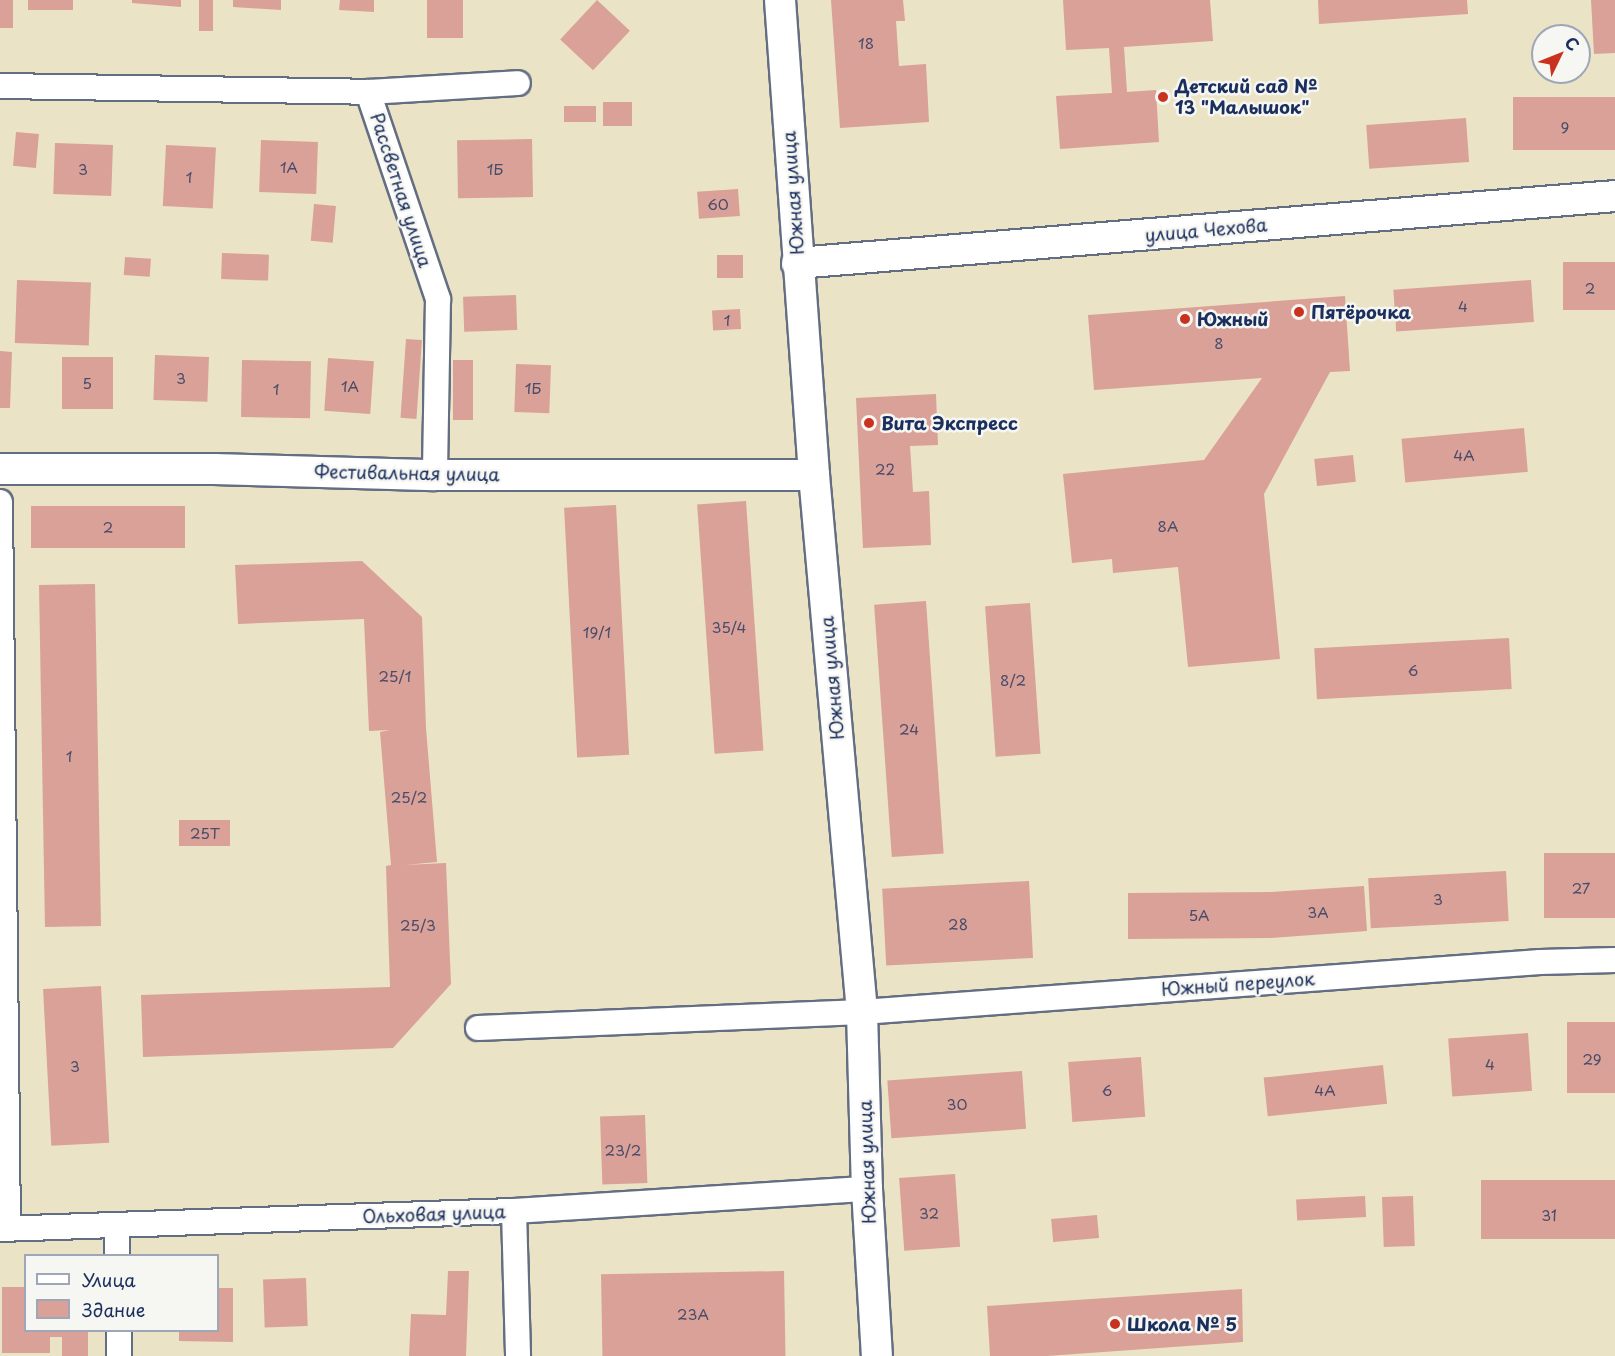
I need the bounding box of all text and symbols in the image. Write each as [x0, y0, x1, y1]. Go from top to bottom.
north arrow [1531, 24, 1591, 84]
text: С [1560, 30, 1586, 56]
house number: 18 [858, 34, 874, 52]
place label: Детский сад № 13 "Малышок" [1175, 76, 1318, 118]
marker: Детский сад № 13 "Малышок" [1156, 90, 1170, 104]
street label: Рассветная улица [366, 109, 436, 271]
house number: 9 [1561, 118, 1569, 136]
street label: Южная улица [778, 130, 808, 256]
house number: 1А [280, 158, 298, 176]
house number: 3 [78, 160, 88, 178]
house number: 1Б [487, 160, 503, 178]
house number: 1 [186, 168, 192, 186]
house number: 60 [707, 195, 729, 213]
street label: улица Чехова [1144, 214, 1268, 246]
house number: 2 [1585, 279, 1595, 297]
house number: 4 [1458, 297, 1468, 315]
place label: Пятёрочка [1311, 301, 1411, 323]
marker: Пятёрочка [1292, 305, 1306, 319]
place label: Южный [1197, 308, 1269, 330]
house number: 1 [724, 311, 730, 329]
marker: Южный [1178, 312, 1192, 326]
house number: 8 [1214, 334, 1224, 352]
house number: 3 [176, 369, 186, 387]
house number: 5 [82, 374, 92, 392]
house number: 1А [341, 377, 359, 395]
house number: 1Б [525, 379, 541, 397]
house number: 1 [273, 380, 279, 398]
place label: Вита Экспресс [881, 412, 1018, 434]
marker: Вита Экспресс [862, 416, 876, 430]
house number: 4А [1453, 446, 1475, 464]
house number: 22 [875, 460, 895, 478]
street label: Фестивальная улица [314, 461, 500, 485]
house number: 8А [1158, 517, 1178, 535]
house number: 2 [103, 518, 113, 536]
street label: Южная улица [816, 615, 848, 741]
house number: 35/4 [712, 618, 746, 636]
house number: 19/1 [583, 623, 611, 641]
house number: 6 [1408, 661, 1418, 679]
house number: 25/1 [379, 667, 411, 685]
house number: 8/2 [1000, 671, 1026, 689]
house number: 24 [899, 720, 919, 738]
house number: 1 [66, 747, 72, 765]
house number: 25/2 [391, 788, 427, 806]
house number: 25Т [190, 824, 220, 842]
house number: 27 [1572, 879, 1590, 897]
house number: 3 [1433, 890, 1443, 908]
house number: 3А [1307, 903, 1329, 921]
house number: 5А [1188, 906, 1210, 924]
house number: 28 [948, 915, 968, 933]
house number: 25/3 [400, 916, 436, 934]
street label: Южный переулок [1161, 968, 1315, 1000]
house number: 29 [1582, 1050, 1602, 1068]
house number: 4 [1485, 1055, 1495, 1073]
house number: 3 [70, 1057, 80, 1075]
house number: 6 [1102, 1081, 1112, 1099]
house number: 4А [1314, 1081, 1336, 1099]
house number: 30 [947, 1095, 967, 1113]
street label: Южная улица [854, 1099, 880, 1225]
house number: 23/2 [605, 1141, 641, 1159]
street label: Ольховая улица [362, 1201, 506, 1227]
house number: 32 [919, 1204, 939, 1222]
house number: 31 [1541, 1206, 1557, 1224]
legend [24, 1254, 219, 1332]
text: Улица [82, 1266, 136, 1293]
text: Здание [82, 1296, 145, 1323]
house number: 23А [677, 1305, 709, 1323]
place label: Школа № 5 [1127, 1313, 1238, 1335]
marker: Школа № 5 [1108, 1317, 1122, 1331]

